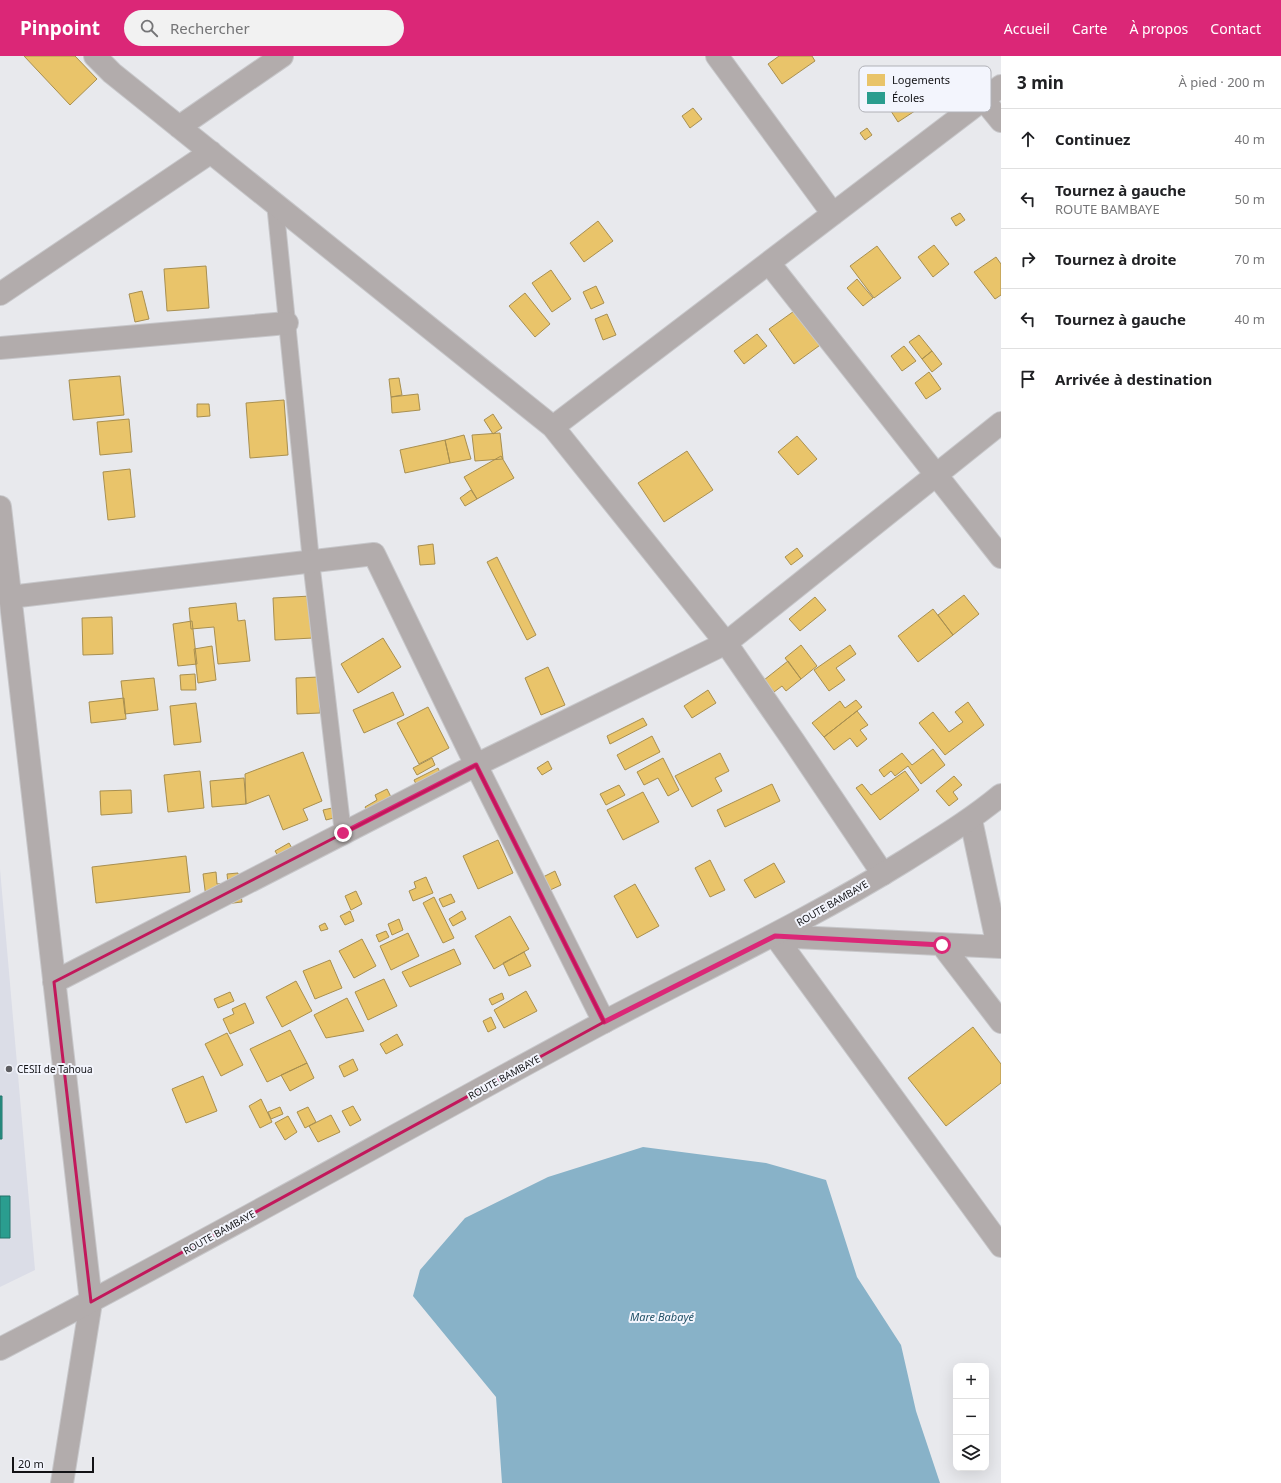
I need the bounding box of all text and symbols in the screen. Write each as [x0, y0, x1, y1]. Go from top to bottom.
search box [124, 10, 404, 46]
text: Pinpoint [20, 15, 100, 41]
icon: search [138, 17, 160, 39]
text: Rechercher [170, 18, 250, 38]
text: Accueil [1004, 19, 1050, 38]
text: Carte [1072, 19, 1107, 38]
text: À propos [1129, 19, 1188, 38]
text: Contact [1210, 19, 1261, 38]
legend [859, 66, 991, 112]
text: 3 min [1017, 71, 1064, 94]
text: Logements [892, 72, 950, 87]
text: À pied · 200 m [1179, 73, 1265, 91]
text: Écoles [892, 90, 924, 105]
icon: ahead [1017, 128, 1039, 150]
text: Continuez [1055, 129, 1130, 149]
text: 40 m [1235, 130, 1265, 148]
text: Tournez à gauche [1055, 180, 1186, 200]
icon: left [1017, 188, 1039, 210]
text: 50 m [1235, 190, 1265, 208]
text: ROUTE BAMBAYE [1055, 200, 1160, 218]
icon: right [1017, 248, 1039, 270]
text: Tournez à droite [1055, 249, 1176, 269]
text: 70 m [1235, 250, 1265, 268]
icon: left [1017, 308, 1039, 330]
text: Tournez à gauche [1055, 309, 1186, 329]
text: 40 m [1235, 310, 1265, 328]
icon: arrive [1017, 368, 1039, 390]
text: Arrivée à destination [1055, 369, 1212, 389]
route end [334, 824, 352, 842]
street label: ROUTE BAMBAYE [794, 877, 870, 929]
route start [933, 936, 951, 954]
street label: ROUTE BAMBAYE [465, 1051, 543, 1103]
place label: CESII de Tahoua [17, 1062, 93, 1076]
marker: CESII de Tahoua [4, 1064, 14, 1074]
street label: ROUTE BAMBAYE [180, 1206, 258, 1258]
water label: Mare Babayé [630, 1309, 695, 1324]
map controls [953, 1363, 989, 1471]
button: + [953, 1363, 989, 1399]
button: − [953, 1399, 989, 1435]
button: layers [953, 1435, 989, 1471]
scale bar [12, 1455, 94, 1474]
text: 20 m [18, 1456, 44, 1471]

